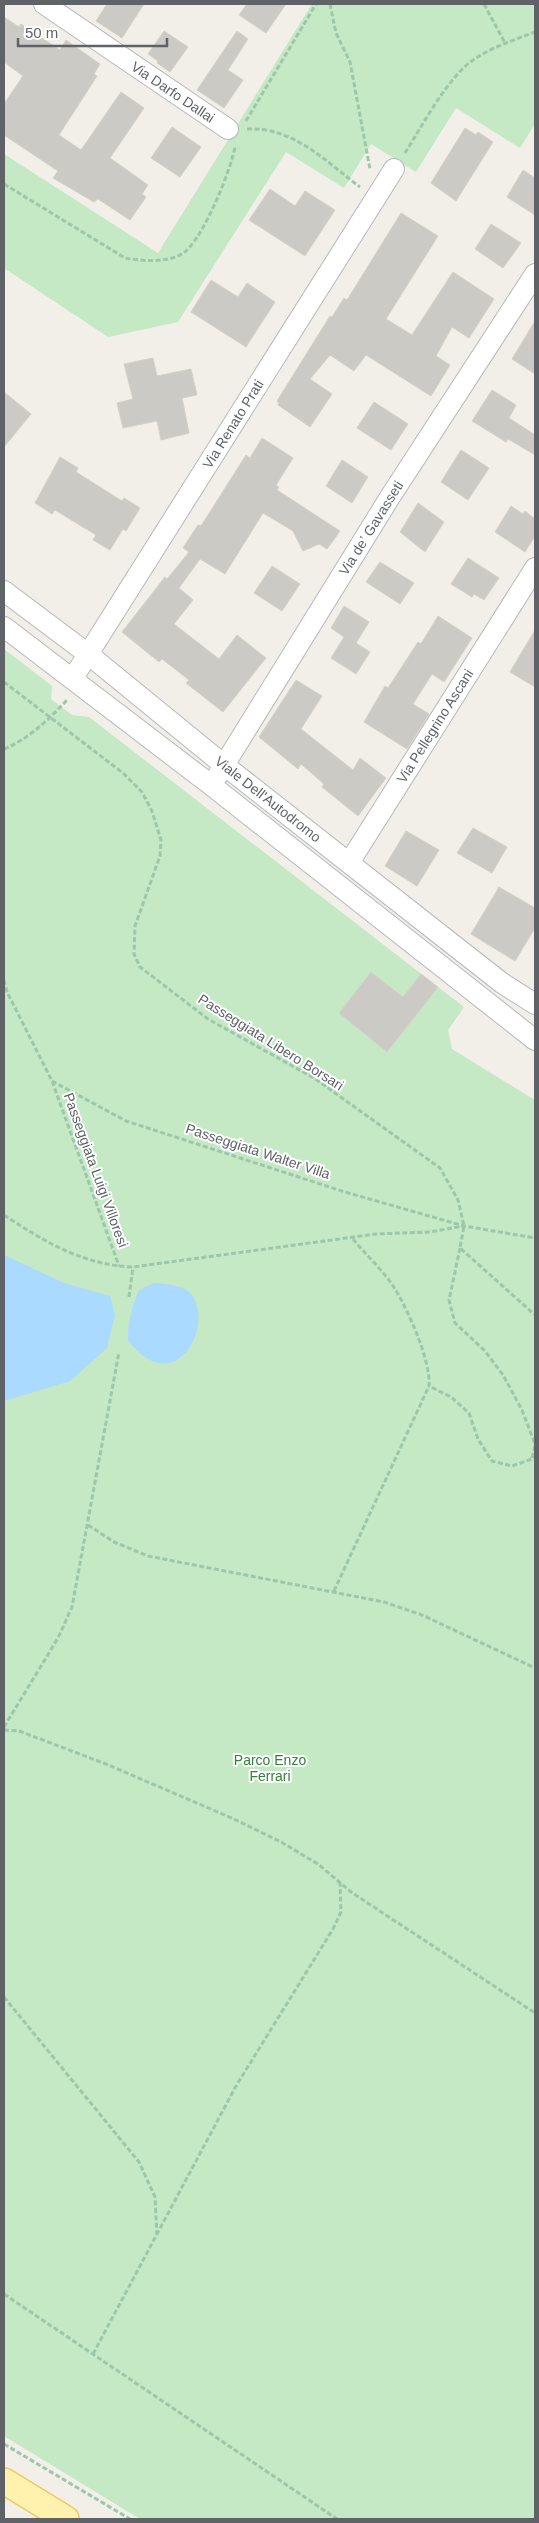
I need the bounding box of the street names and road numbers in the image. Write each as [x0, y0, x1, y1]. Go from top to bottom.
street label: Via Darfo Dallai [128, 58, 218, 126]
street label: Via Renato Prati [199, 377, 267, 471]
street label: Via de’ Gavasseti [336, 478, 406, 578]
street label: Via Pellegrino Ascani [393, 666, 477, 786]
street label: Viale Dell'Autodromo [212, 753, 324, 845]
street label: Passeggiata Libero Borsari [195, 991, 347, 1093]
street label: Passeggiata Luigi Villoresi [61, 1091, 131, 1249]
street label: Passeggiata Walter Villa [184, 1120, 332, 1182]

